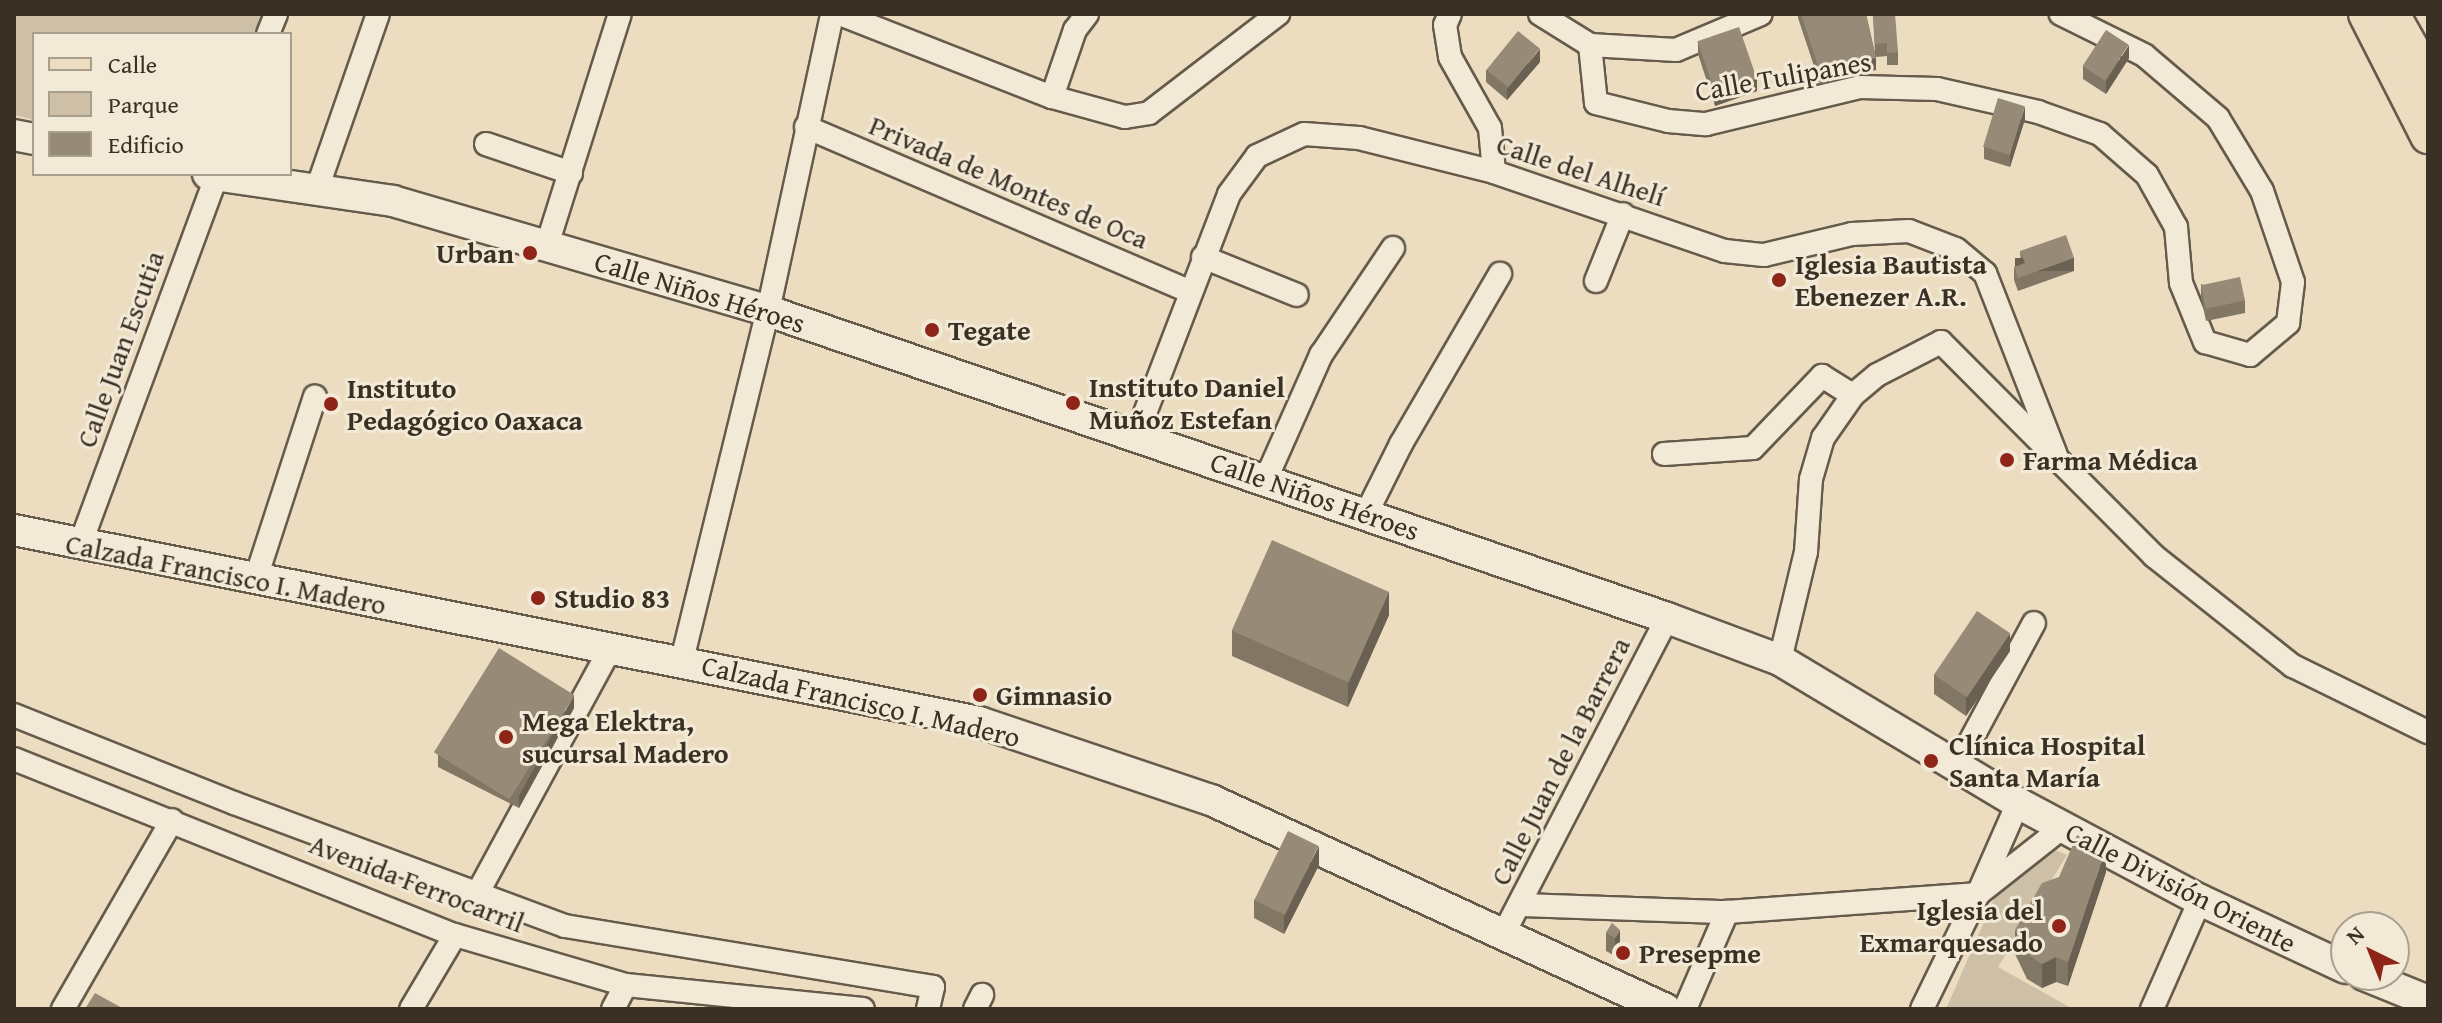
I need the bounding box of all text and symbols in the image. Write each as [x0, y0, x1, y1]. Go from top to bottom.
legend [32, 32, 292, 176]
street label: Calle Tulipanes [1692, 44, 1874, 108]
text: Calle [108, 47, 157, 82]
text: Parque [108, 87, 179, 122]
street label: Privada de Montes de Oca [864, 108, 1154, 256]
text: Edificio [108, 127, 184, 162]
street label: Calle del Alhelí [1493, 127, 1669, 213]
place label: Urban [436, 236, 514, 270]
marker: Urban [521, 244, 539, 262]
street label: Calle Niños Héroes [591, 244, 809, 340]
street label: Calle Juan Escutia [69, 246, 171, 452]
place label: Iglesia Bautista Ebenezer A.R. [1795, 247, 1987, 313]
marker: Iglesia Bautista Ebenezer A.R. [1770, 271, 1788, 289]
place label: Tegate [948, 313, 1031, 347]
marker: Tegate [923, 321, 941, 339]
place label: Instituto Daniel Muñoz Estefan [1089, 370, 1285, 436]
place label: Instituto Pedagógico Oaxaca [347, 371, 583, 437]
marker: Instituto Daniel Muñoz Estefan [1064, 394, 1082, 412]
marker: Instituto Pedagógico Oaxaca [322, 395, 340, 413]
place label: Farma Médica [2023, 443, 2198, 477]
street label: Calle Niños Héroes [1206, 445, 1424, 547]
marker: Farma Médica [1998, 451, 2016, 469]
street label: Calzada Francisco I. Madero [63, 526, 389, 622]
place label: Studio 83 [554, 581, 670, 615]
marker: Studio 83 [529, 589, 547, 607]
street label: Calle Juan de la Barrera [1483, 632, 1637, 890]
street label: Calzada Francisco I. Madero [699, 648, 1023, 754]
place label: Gimnasio [996, 678, 1112, 712]
marker: Gimnasio [971, 686, 989, 704]
place label: Mega Elektra, sucursal Madero [522, 704, 729, 770]
marker: Mega Elektra, sucursal Madero [497, 728, 515, 746]
place label: Clínica Hospital Santa María [1949, 728, 2145, 794]
marker: Clínica Hospital Santa María [1920, 750, 1942, 772]
street label: Calle División Oriente [2060, 814, 2302, 960]
street label: Avenida Ferrocarril [305, 827, 529, 939]
place label: Iglesia del Exmarquesado [1860, 893, 2043, 959]
north arrow [2330, 911, 2410, 991]
marker: Iglesia del Exmarquesado [2050, 917, 2068, 935]
text: N [2339, 918, 2371, 952]
place label: Presepme [1639, 936, 1761, 970]
marker: Presepme [1614, 944, 1632, 962]

